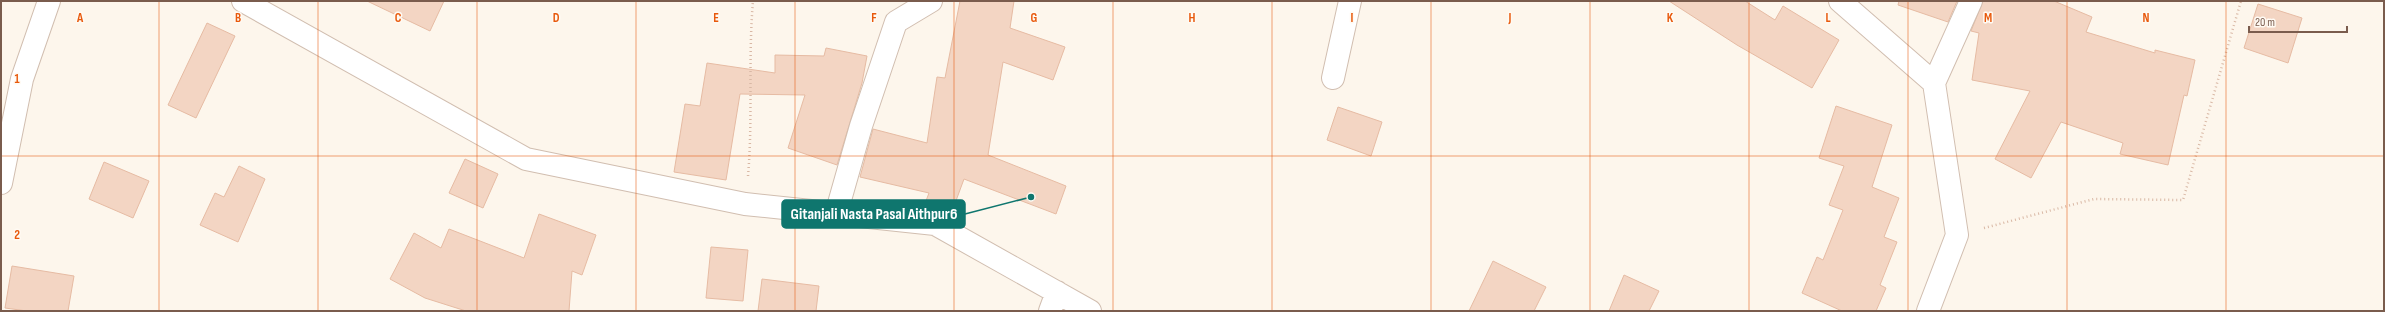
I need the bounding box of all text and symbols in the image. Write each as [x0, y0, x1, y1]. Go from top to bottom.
scale bar [2249, 8, 2347, 34]
text: A [76, 10, 84, 26]
text: B [235, 10, 241, 26]
text: C [395, 10, 402, 26]
text: D [553, 10, 560, 26]
text: E [713, 10, 719, 26]
text: F [871, 10, 877, 26]
text: G [1031, 10, 1038, 26]
text: H [1189, 10, 1196, 26]
text: I [1351, 10, 1354, 26]
text: J [1508, 10, 1512, 26]
text: K [1667, 10, 1674, 26]
text: L [1825, 10, 1831, 26]
text: M [1984, 10, 1992, 26]
text: N [2143, 10, 2150, 26]
text: 20 m [2255, 15, 2275, 30]
text: 1 [14, 71, 20, 87]
callout: Gitanjali Nasta Pasal Aithpur6 [782, 200, 965, 228]
text: Gitanjali Nasta Pasal Aithpur6 [791, 205, 957, 224]
text: 2 [14, 227, 20, 243]

